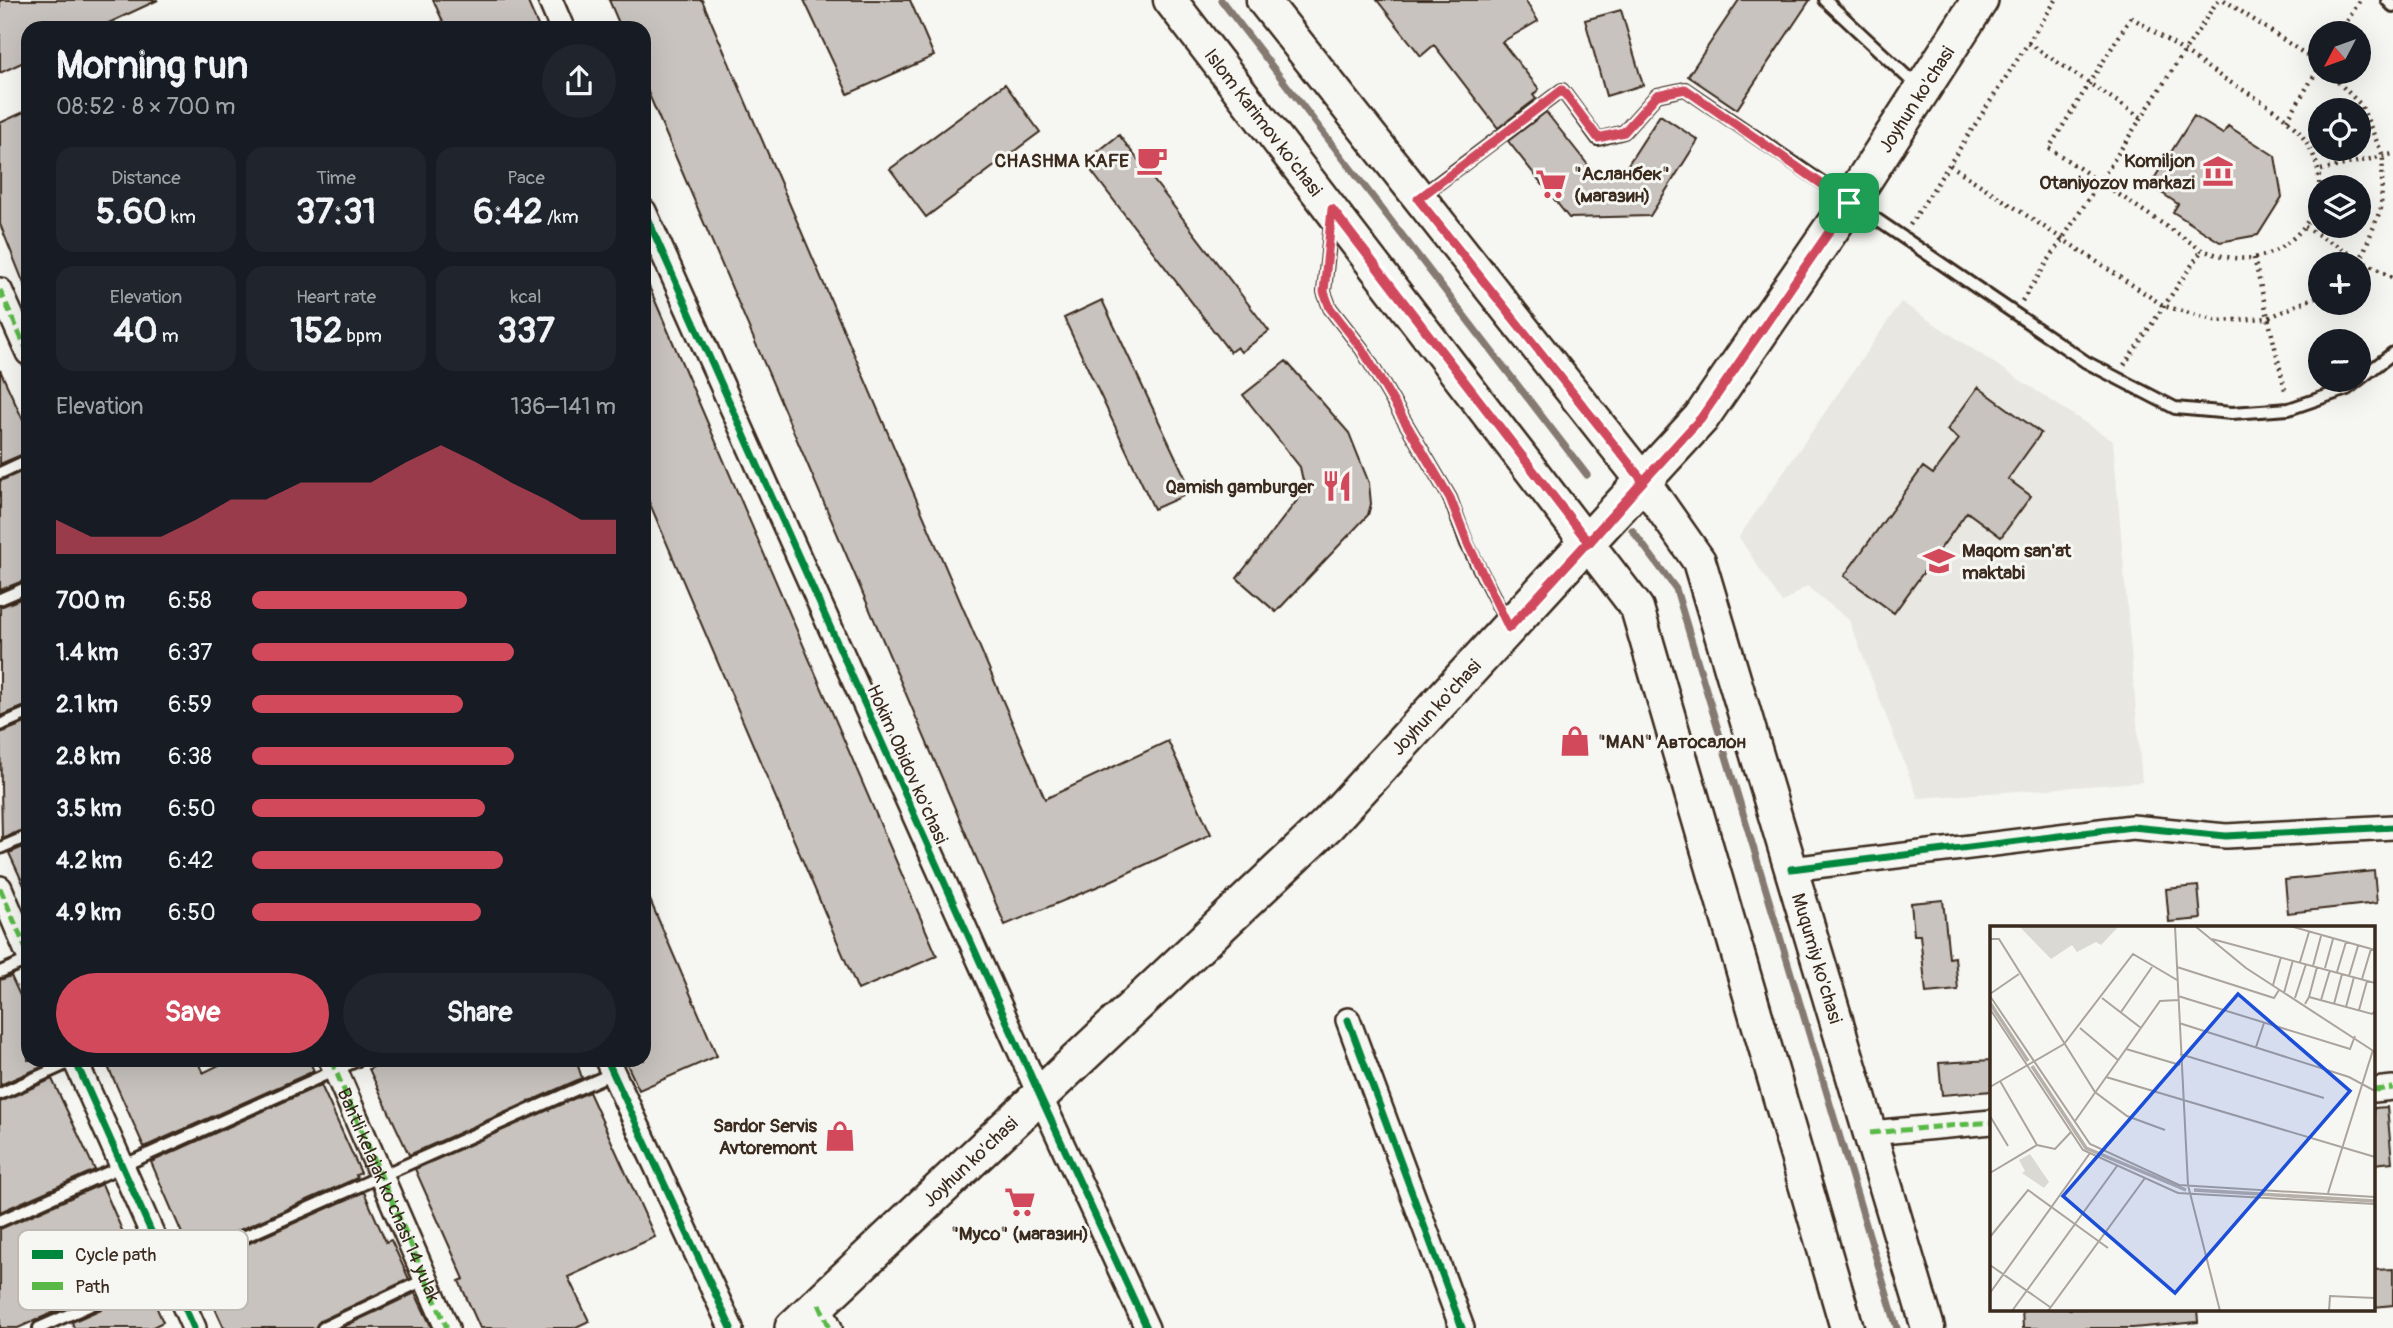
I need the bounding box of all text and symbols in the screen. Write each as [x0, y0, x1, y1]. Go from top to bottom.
north arrow [2308, 21, 2371, 84]
map controls [2308, 21, 2371, 392]
text: Morning run [56, 42, 248, 90]
street label: Joyhun ko'chasi [1874, 42, 1960, 157]
button: share [542, 44, 616, 118]
street label: Islom Karimov ko'chasi [1199, 44, 1327, 201]
text: 08:52 · 8 × 700 m [56, 92, 235, 121]
button: locate [2308, 98, 2371, 161]
cafe icon: CHASHMA KAFE [1135, 143, 1169, 177]
place label: CHASHMA KAFE [995, 149, 1129, 173]
place label: Komiljon Otaniyozov markazi [2039, 149, 2196, 195]
museum icon: Komiljon Otaniyozov markazi [2201, 154, 2235, 188]
place label: "Асланбек" (магазин) [1574, 162, 1670, 208]
text: Distance [111, 166, 181, 190]
text: Time [316, 166, 356, 190]
text: Pace [507, 166, 545, 190]
supermarket icon: "Асланбек" (магазин) [1534, 167, 1568, 201]
pin [1819, 173, 1879, 233]
button: layers [2308, 175, 2371, 238]
icon: arrive [1830, 184, 1868, 222]
text: 5.60 [96, 190, 167, 234]
text: 37:31 [296, 190, 376, 234]
text: 6:42 [473, 190, 543, 234]
text: km [167, 205, 196, 229]
text: /km [543, 205, 579, 229]
button: + [2308, 252, 2371, 315]
text: Elevation [110, 285, 182, 309]
text: Heart rate [296, 285, 376, 309]
text: kcal [511, 285, 541, 309]
text: 40 [113, 309, 158, 353]
text: 152 [290, 309, 342, 353]
text: 337 [497, 309, 555, 353]
text: m [158, 324, 179, 348]
text: bpm [342, 324, 382, 348]
button: − [2308, 329, 2371, 392]
text: Elevation [56, 392, 144, 421]
text: 136–141 m [510, 392, 616, 421]
restaurant icon: Qamish gamburger [1320, 469, 1354, 503]
place label: Qamish gamburger [1165, 475, 1314, 499]
place label: Maqom san'at maktabi [1962, 539, 2073, 585]
school or university icon: Maqom san'at maktabi [1922, 544, 1956, 578]
text: 700 m [56, 586, 125, 615]
text: 6:58 [168, 586, 212, 615]
text: 1.4 km [56, 638, 118, 667]
text: 6:37 [168, 638, 213, 667]
street label: Joyhun ko'chasi [1386, 655, 1486, 761]
street label: Hokim Obidov ko'chasi [861, 681, 953, 848]
text: 2.1 km [56, 690, 118, 719]
text: 6:59 [168, 690, 212, 719]
shop icon: "MAN" Автосалон [1558, 724, 1592, 758]
place label: "MAN" Автосалон [1598, 730, 1746, 754]
text: 2.8 km [56, 742, 121, 771]
text: 6:38 [168, 742, 212, 771]
text: 3.5 km [56, 794, 121, 823]
text: 6:50 [168, 794, 216, 823]
text: 4.2 km [56, 846, 122, 875]
text: 6:42 [168, 846, 214, 875]
street label: Muqumiy ko'chasi [1786, 890, 1847, 1026]
text: 4.9 km [56, 898, 121, 927]
text: 6:50 [168, 898, 216, 927]
inset map [1990, 926, 2376, 1310]
button: Save [56, 973, 329, 1053]
button: Share [343, 973, 616, 1053]
street label: Bahtli kelajak ko'chasi 14 yulak [332, 1084, 445, 1306]
street label: Joyhun ko'chasi [918, 1112, 1023, 1213]
place label: Sardor Servis Avtoremont [713, 1114, 818, 1160]
shop icon: Sardor Servis Avtoremont [823, 1119, 857, 1153]
supermarket icon: "Мусо" (магазин) [1003, 1185, 1037, 1219]
place label: "Мусо" (магазин) [951, 1222, 1089, 1246]
legend [18, 1230, 248, 1310]
text: Cycle path [75, 1243, 156, 1267]
text: Path [75, 1275, 110, 1299]

